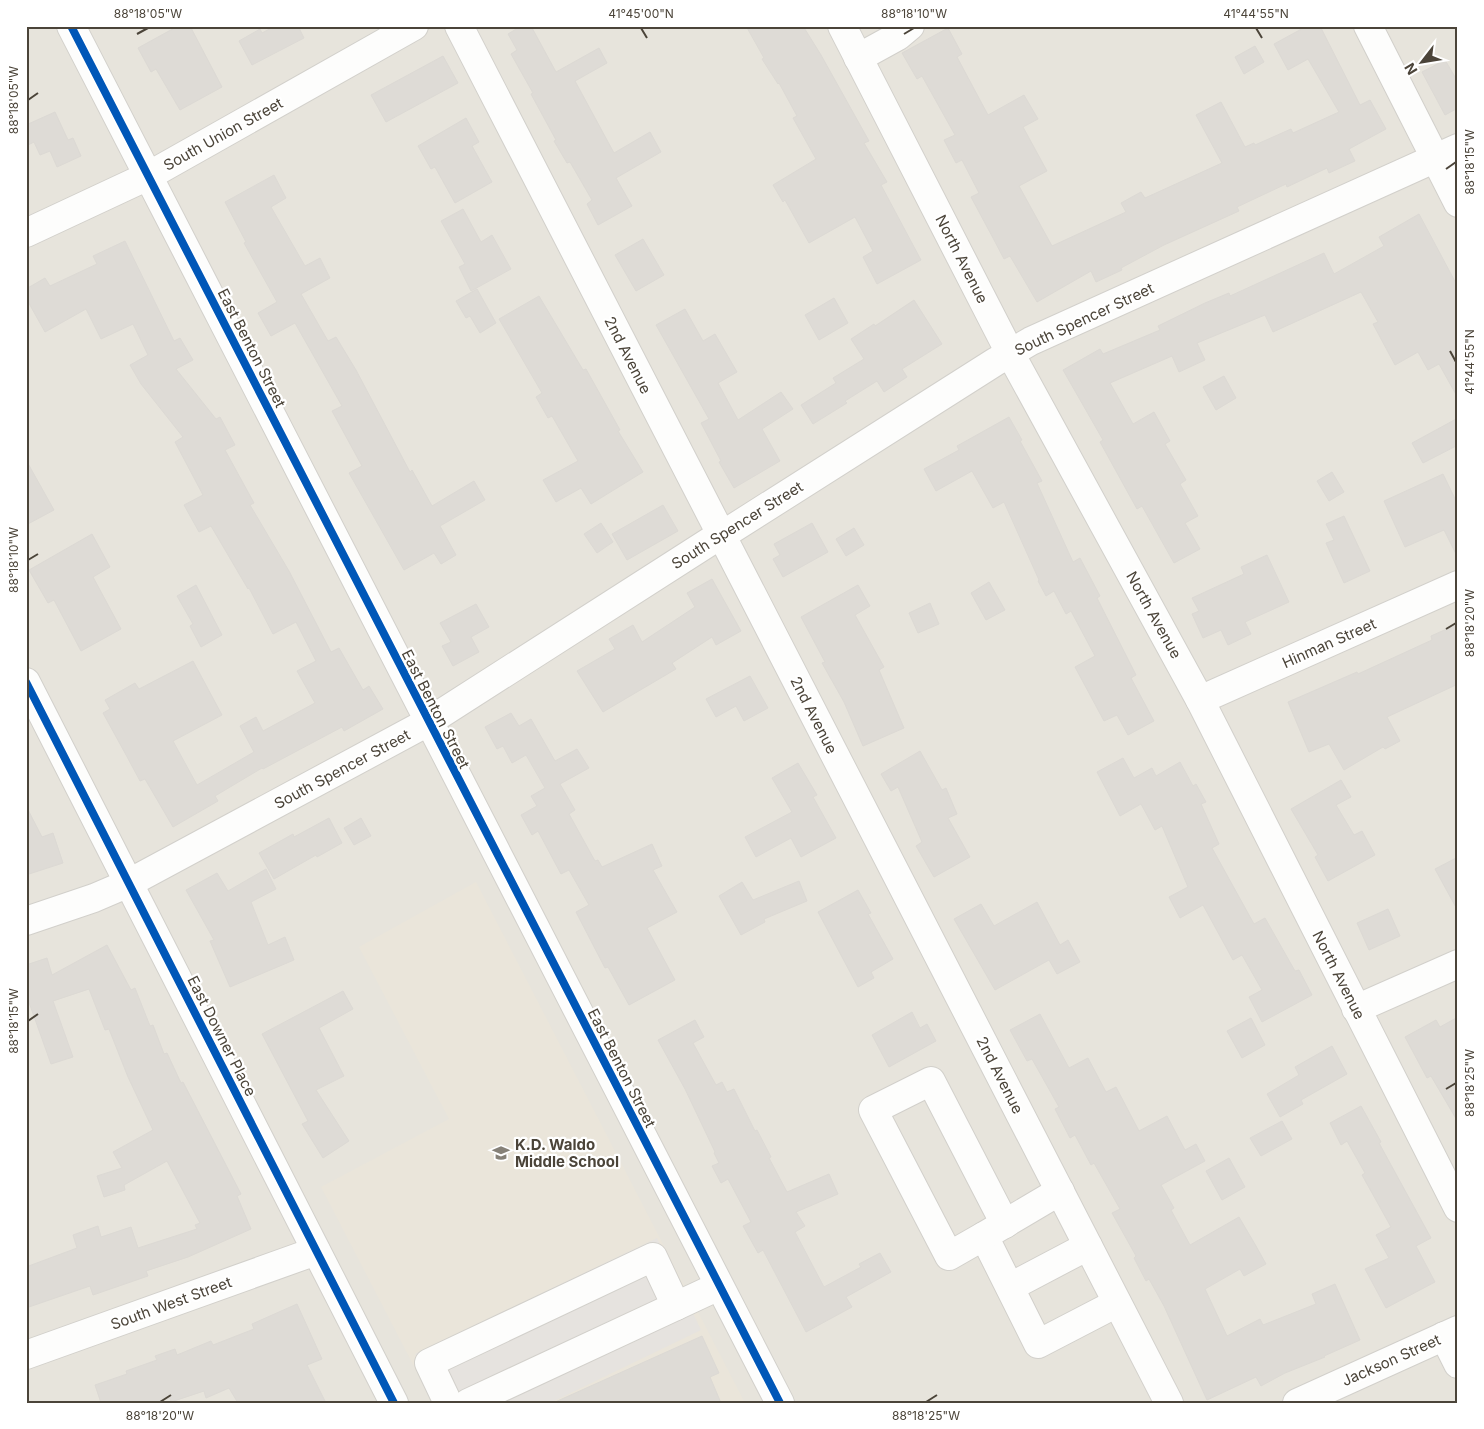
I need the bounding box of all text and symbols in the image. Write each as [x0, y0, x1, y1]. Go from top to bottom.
text: 88°18'05"W [114, 6, 182, 21]
text: 41°45'00"N [608, 6, 674, 21]
text: 88°18'10"W [881, 6, 947, 21]
text: 41°44'55"N [1223, 6, 1289, 21]
north arrow [1396, 38, 1446, 88]
text: N [1400, 60, 1420, 78]
text: 88°18'05"W [6, 66, 21, 134]
street label: South Union Street [160, 93, 286, 175]
text: 88°18'15"W [1462, 129, 1477, 195]
street label: North Avenue [932, 212, 992, 306]
street label: South Spencer Street [1011, 278, 1157, 360]
street label: East Benton Street [214, 285, 290, 411]
street label: 2nd Avenue [600, 313, 656, 397]
text: 41°44'55"N [1462, 329, 1477, 395]
street label: South Spencer Street [668, 477, 806, 573]
text: 88°18'10"W [6, 527, 21, 593]
street label: North Avenue [1122, 568, 1186, 662]
text: 88°18'20"W [1462, 589, 1477, 657]
street label: Hinman Street [1279, 614, 1379, 672]
street label: East Benton Street [398, 646, 474, 772]
street label: 2nd Avenue [786, 673, 842, 757]
street label: South Spencer Street [271, 725, 413, 813]
street label: North Avenue [1309, 928, 1369, 1022]
street label: East Downer Place [183, 973, 261, 1099]
text: 88°18'15"W [6, 988, 21, 1054]
street label: East Benton Street [584, 1005, 660, 1131]
street label: 2nd Avenue [972, 1033, 1028, 1117]
text: 88°18'25"W [1462, 1049, 1477, 1117]
place label: K.D. Waldo Middle School [515, 1135, 619, 1171]
school or university icon: K.D. Waldo Middle School [491, 1143, 511, 1163]
street label: South West Street [108, 1272, 234, 1334]
street label: Jackson Street [1339, 1330, 1443, 1390]
text: 88°18'20"W [126, 1408, 194, 1423]
text: 88°18'25"W [892, 1408, 960, 1423]

